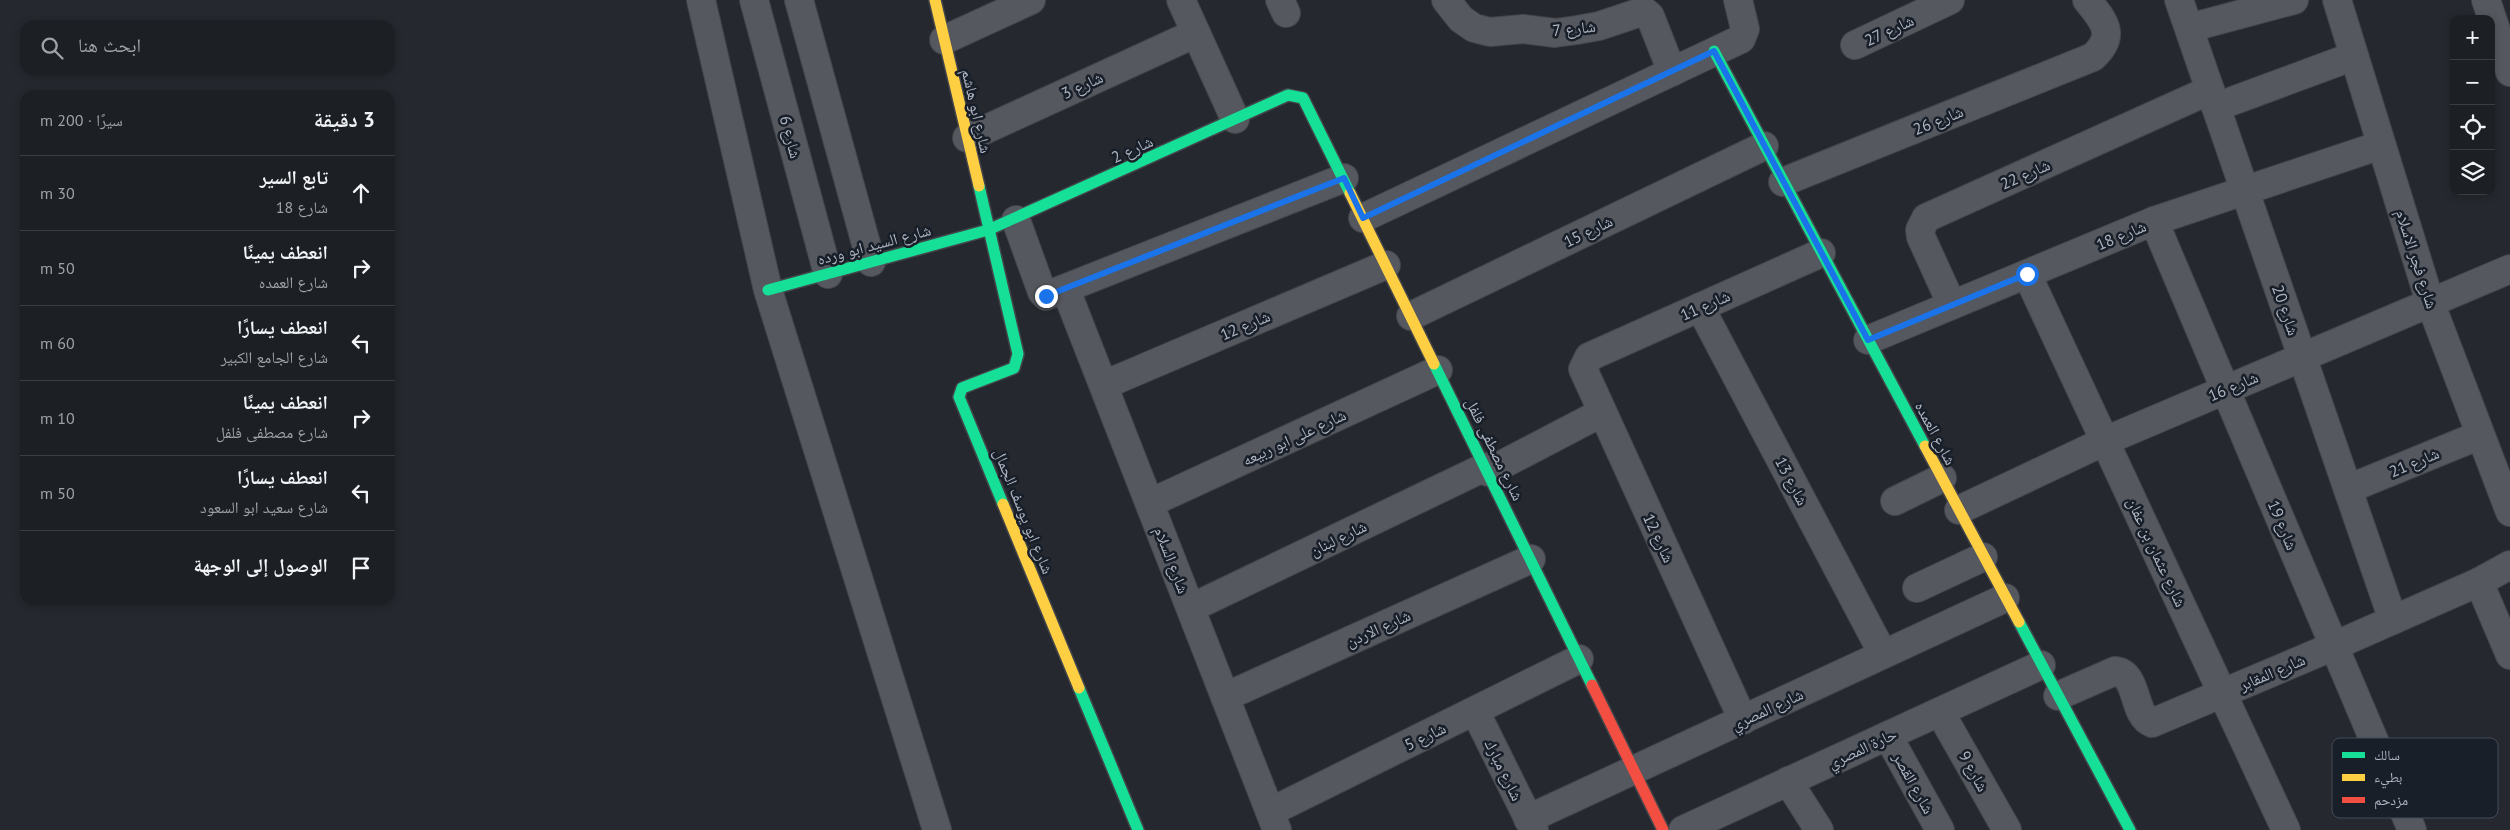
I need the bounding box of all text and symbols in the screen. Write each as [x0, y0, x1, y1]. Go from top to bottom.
street label: شارع 27 [1861, 10, 1917, 51]
map controls [2450, 15, 2495, 195]
button: + [2450, 15, 2495, 60]
street label: شارع 7 [1551, 16, 1597, 41]
search box [20, 20, 395, 75]
text: ابحث هنا [78, 33, 141, 57]
icon: search [38, 34, 66, 62]
button: − [2450, 60, 2495, 105]
street label: شارع ابو هاشم [957, 67, 996, 155]
street label: شارع 3 [1058, 67, 1106, 104]
street label: شارع 26 [1910, 101, 1966, 140]
button: locate [2450, 105, 2495, 150]
text: 3 دقيقة [314, 106, 375, 133]
text: سيرًا · 200 m [40, 110, 123, 130]
street label: شارع 6 [775, 113, 806, 161]
street label: شارع 2 [1108, 131, 1156, 168]
button: layers [2450, 150, 2495, 195]
street label: شارع 22 [1997, 154, 2053, 195]
text: تابع السير [260, 165, 328, 189]
icon: ahead [347, 179, 375, 207]
text: 30 m [40, 183, 75, 203]
text: شارع 18 [276, 197, 328, 217]
street label: شارع فجر الاسلام [2391, 207, 2442, 311]
street label: شارع 15 [1560, 211, 1616, 252]
street label: شارع 18 [2093, 216, 2149, 255]
street label: شارع السيد ابو ورده [815, 219, 933, 270]
text: انعطف يمينًا [243, 240, 328, 264]
icon: right [347, 254, 375, 282]
text: 50 m [40, 258, 75, 278]
route start [2016, 263, 2039, 286]
text: شارع العمده [259, 272, 328, 292]
street label: شارع 20 [2267, 282, 2304, 338]
route end [1035, 285, 1058, 308]
street label: شارع 11 [1677, 285, 1733, 326]
street label: شارع 12 [1217, 306, 1273, 345]
text: انعطف يسارًا [237, 315, 328, 339]
icon: left [347, 329, 375, 357]
text: 60 m [40, 333, 75, 353]
text: شارع الجامع الكبير [221, 347, 328, 367]
street label: شارع 16 [2205, 367, 2261, 406]
text: انعطف يمينًا [243, 390, 328, 414]
street label: شارع مصطفى فلفل [1461, 394, 1529, 504]
street label: شارع العمده [1910, 398, 1961, 469]
icon: right [347, 404, 375, 432]
street label: شارع على ابو ربيعه [1239, 404, 1349, 471]
text: 10 m [40, 408, 75, 428]
text: شارع مصطفى فلفل [216, 422, 328, 442]
street label: شارع 21 [2386, 443, 2442, 482]
street label: شارع ابو يوسف الجمال [989, 445, 1058, 577]
street label: شارع 13 [1770, 453, 1813, 509]
text: انعطف يسارًا [237, 465, 328, 489]
icon: left [347, 479, 375, 507]
text: 50 m [40, 483, 75, 503]
street label: شارع عثمان بن عفان [2122, 494, 2191, 610]
text: شارع سعيد ابو السعود [200, 497, 328, 517]
street label: شارع 19 [2263, 497, 2302, 553]
street label: شارع 12 [1638, 510, 1679, 566]
street label: شارع لبنان [1306, 516, 1370, 561]
street label: شارع السلام [1149, 524, 1194, 597]
text: الوصول إلى الوجهة [193, 553, 328, 577]
icon: arrive [347, 554, 375, 582]
street label: شارع الاردن [1342, 605, 1414, 652]
street label: شارع المقابر [2235, 649, 2308, 696]
street label: شارع المصري [1728, 684, 1808, 737]
street label: شارع 5 [1401, 717, 1449, 755]
street label: حارة المصري [1824, 723, 1901, 775]
street label: شارع مبارك [1480, 736, 1527, 804]
legend [2332, 738, 2498, 818]
text: سالك [2374, 746, 2400, 764]
street label: شارع 9 [1954, 747, 1993, 795]
street label: شارع القصر [1888, 748, 1939, 818]
text: بطيء [2374, 768, 2403, 789]
text: مزدحم [2374, 791, 2408, 810]

